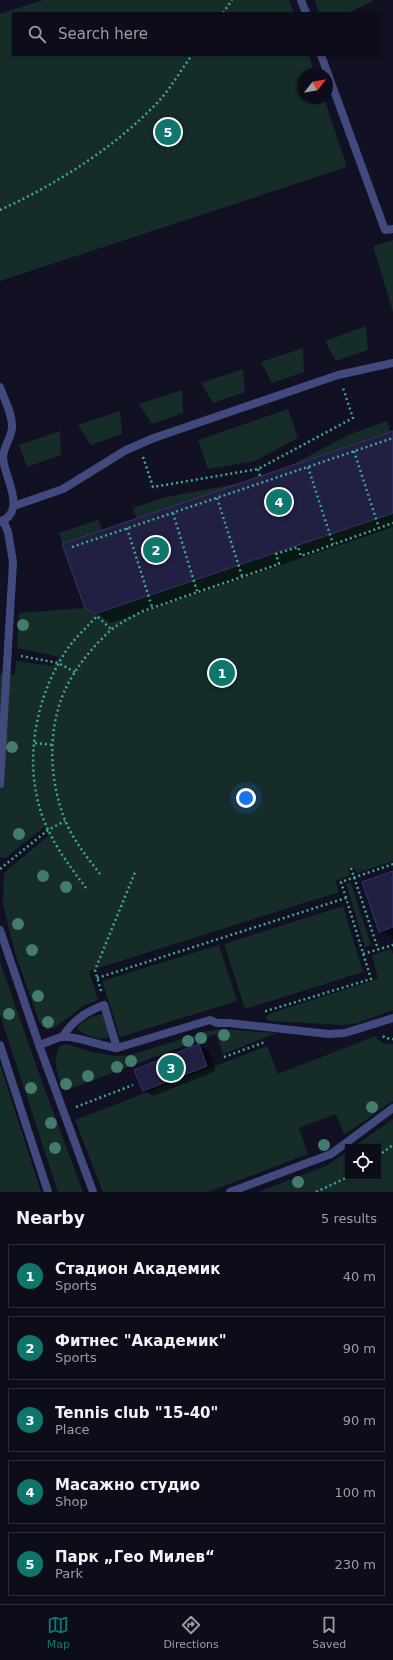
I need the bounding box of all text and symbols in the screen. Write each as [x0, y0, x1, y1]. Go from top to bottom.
search box [12, 12, 381, 56]
icon: search [26, 23, 48, 45]
text: Search here [58, 25, 148, 43]
north arrow [297, 68, 333, 104]
pin: 5 [155, 117, 181, 147]
pin: 4 [266, 487, 292, 517]
pin: 2 [143, 535, 169, 565]
pin: 1 [209, 658, 235, 688]
your location [236, 788, 256, 808]
pin: 3 [158, 1053, 184, 1083]
map controls [345, 1144, 381, 1180]
button: locate [345, 1144, 381, 1180]
text: Nearby [16, 1208, 85, 1228]
text: 5 results [321, 1211, 377, 1226]
text: Стадион Академик [55, 1260, 221, 1278]
text: 1 [25, 1269, 35, 1284]
text: 40 m [343, 1269, 376, 1284]
text: Sports [55, 1278, 97, 1293]
text: Фитнес "Академик" [55, 1332, 227, 1350]
text: 2 [25, 1341, 35, 1356]
text: 90 m [343, 1341, 376, 1356]
text: Sports [55, 1350, 97, 1365]
text: Tennis club "15-40" [55, 1404, 218, 1422]
text: 3 [25, 1413, 35, 1428]
text: 90 m [343, 1413, 376, 1428]
text: Place [55, 1422, 90, 1437]
text: Масажно студио [55, 1476, 200, 1494]
text: 4 [25, 1485, 35, 1500]
text: 100 m [334, 1485, 376, 1500]
text: Shop [55, 1494, 88, 1509]
text: Парк „Гео Милев“ [55, 1548, 215, 1566]
text: 5 [25, 1557, 35, 1572]
text: 230 m [334, 1557, 376, 1572]
text: Park [55, 1566, 83, 1581]
tab: Map [47, 1614, 70, 1651]
tab: Directions [163, 1614, 219, 1651]
tab: Saved [312, 1614, 346, 1651]

